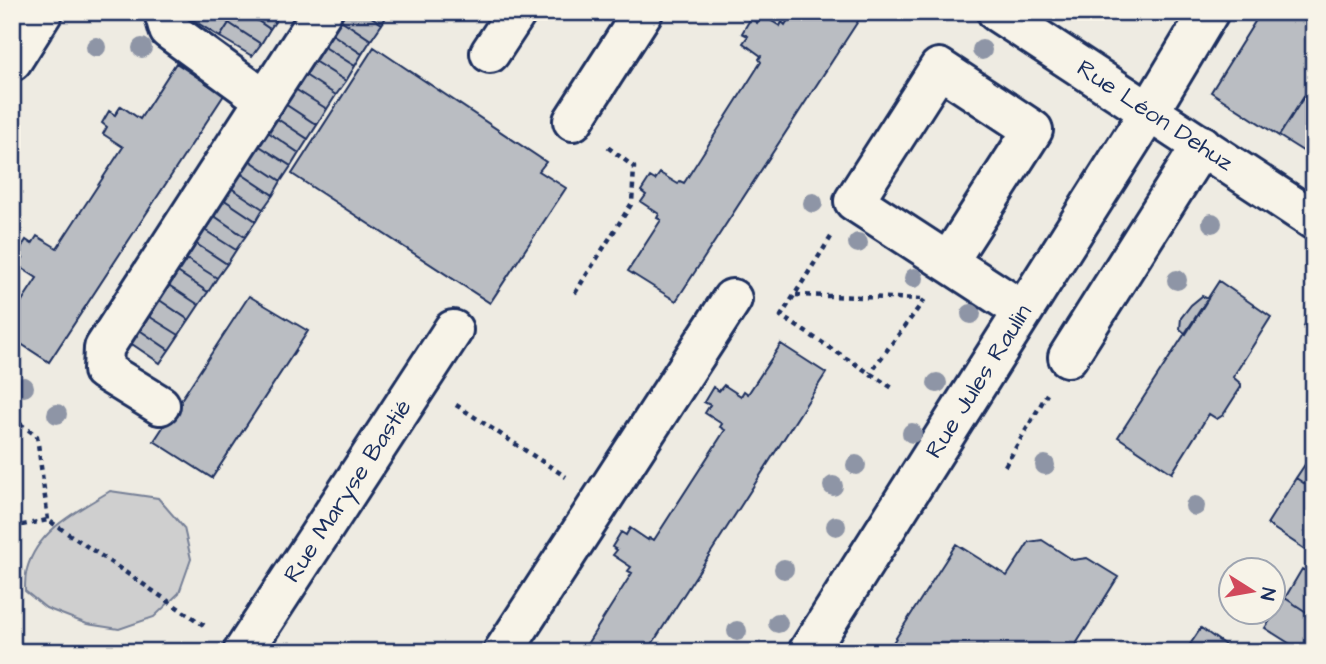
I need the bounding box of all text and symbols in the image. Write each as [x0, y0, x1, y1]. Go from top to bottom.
street label: Rue Léon Dehuz [1070, 52, 1240, 180]
street label: Rue Jules Raulin [917, 298, 1040, 465]
street label: Rue Maryse Bastié [276, 393, 420, 590]
north arrow [1218, 556, 1288, 626]
text: N [1253, 586, 1282, 602]

